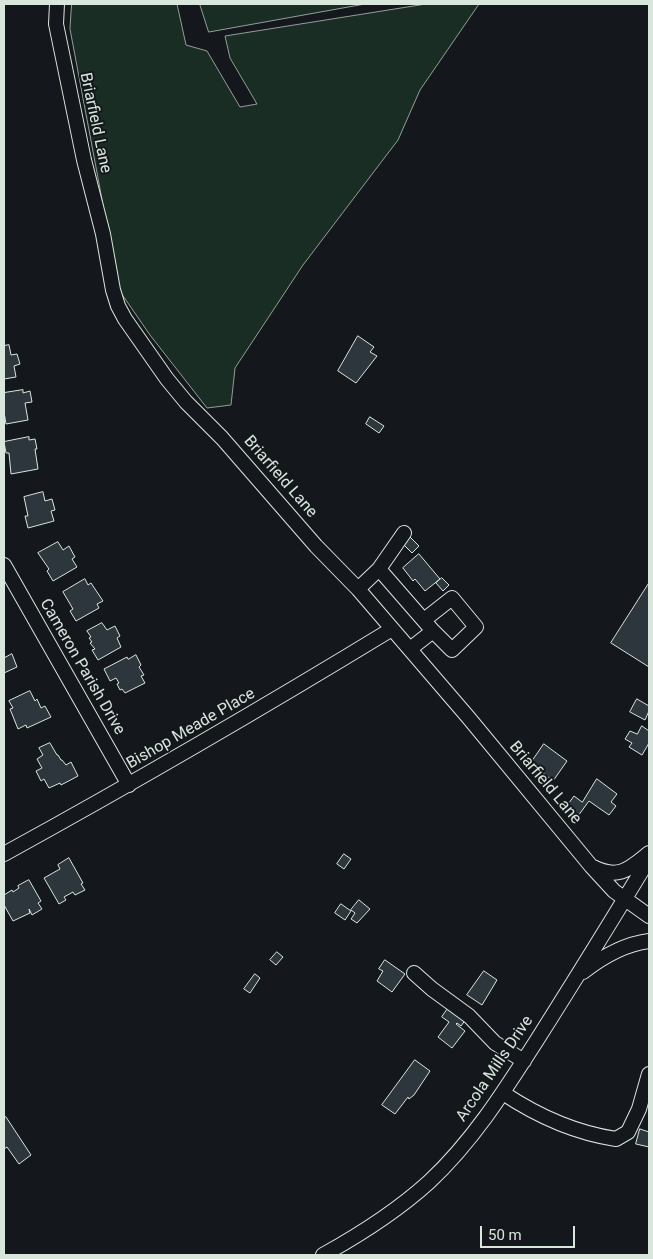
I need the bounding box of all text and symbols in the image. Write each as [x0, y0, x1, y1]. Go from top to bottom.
street label: Briarfield Lane [75, 71, 115, 175]
street label: Briarfield Lane [239, 432, 321, 522]
street label: Cameron Parish Drive [35, 596, 129, 738]
street label: Bishop Meade Place [123, 684, 259, 774]
street label: Briarfield Lane [505, 738, 585, 828]
street label: Arcola Mills Drive [452, 1012, 538, 1126]
scale bar [483, 1216, 578, 1248]
text: 50 m [488, 1226, 522, 1244]

